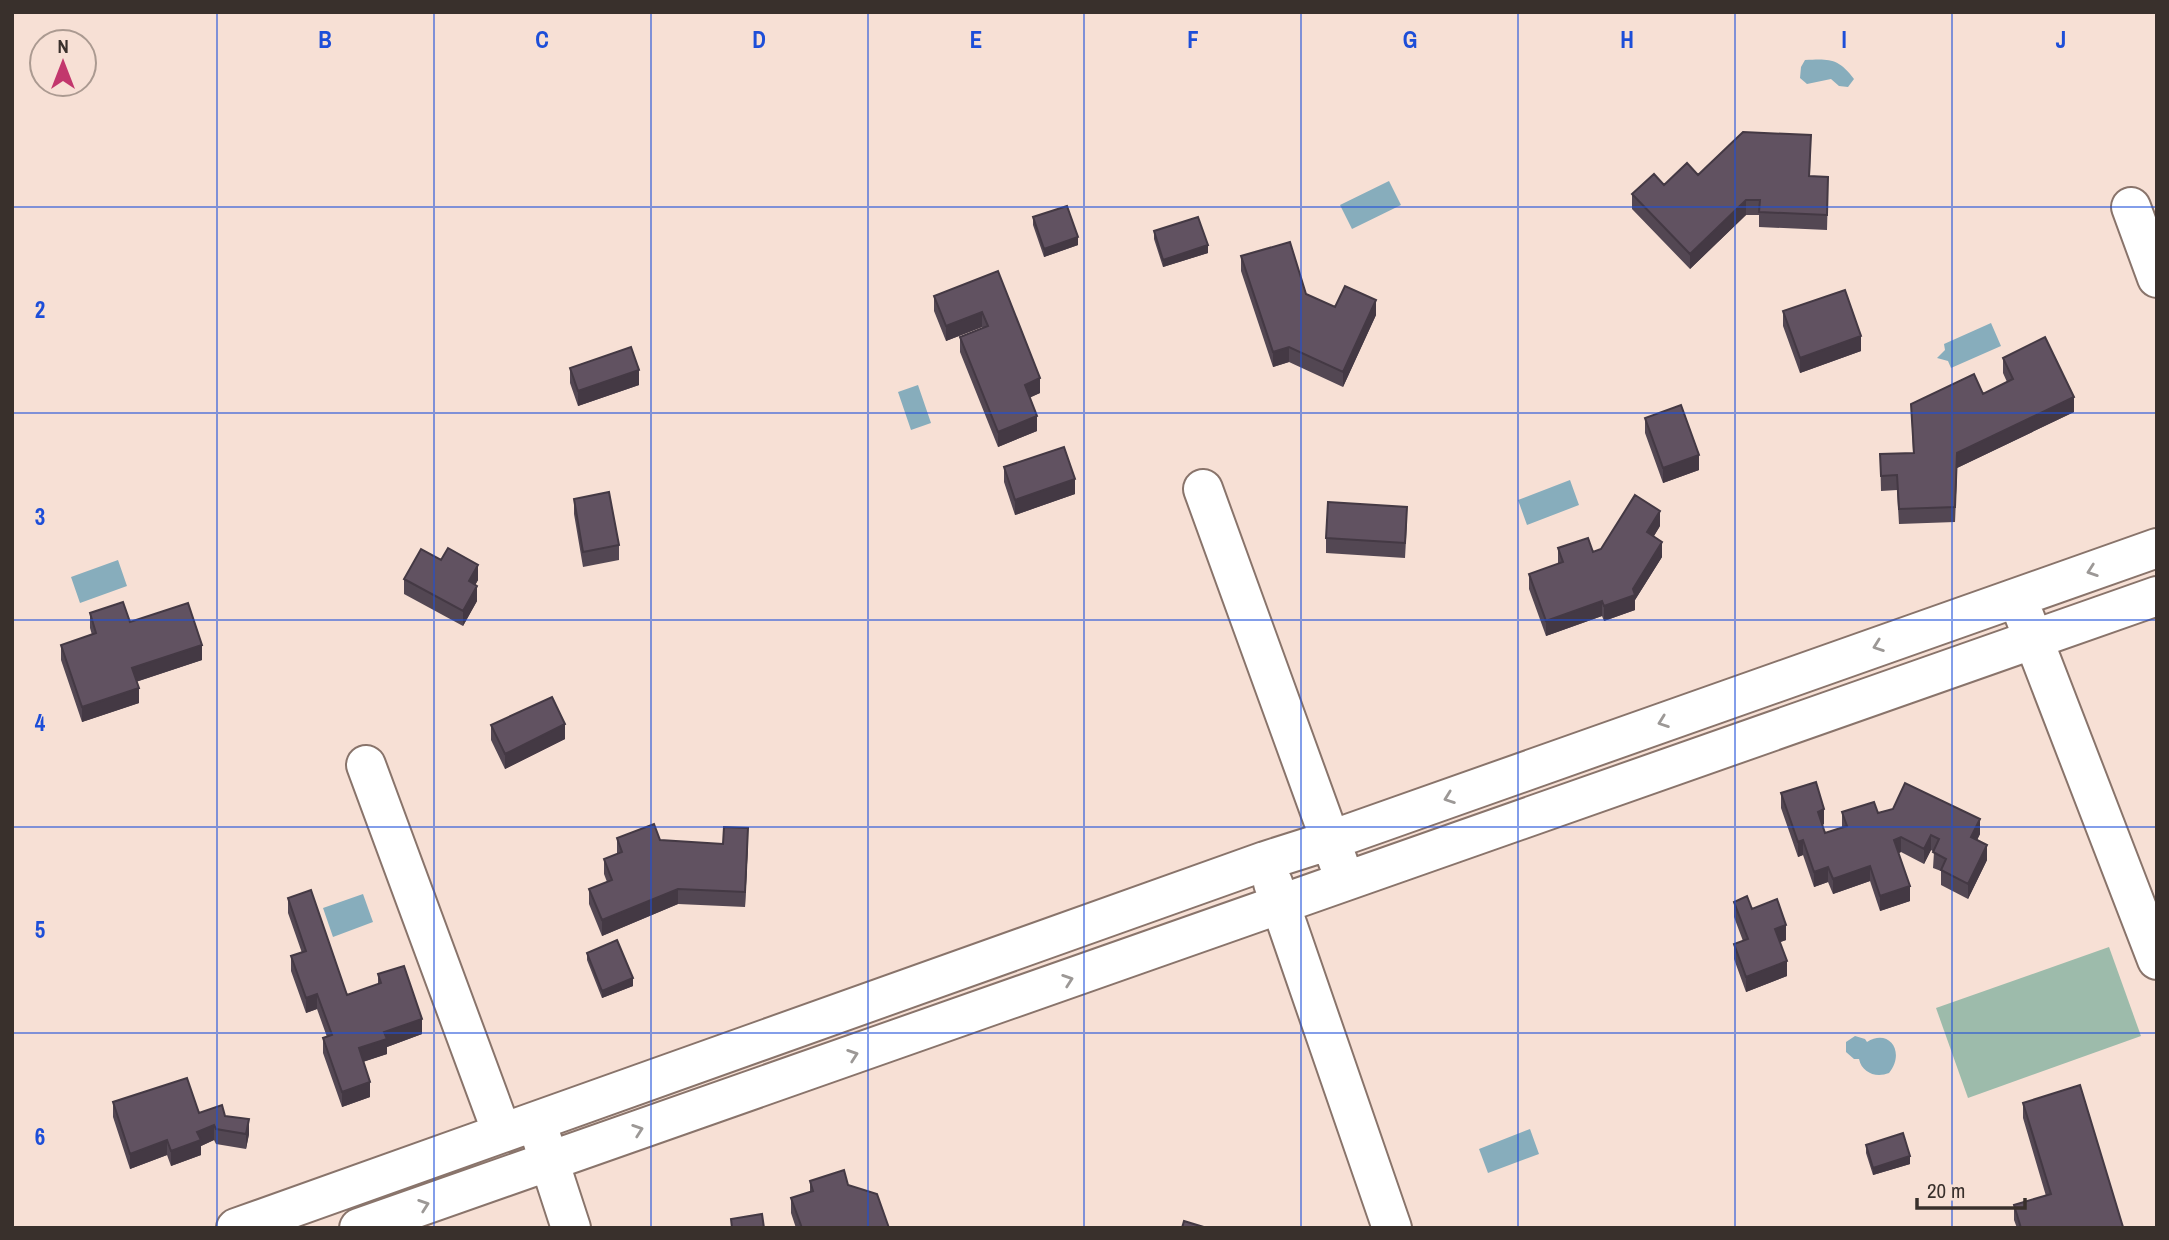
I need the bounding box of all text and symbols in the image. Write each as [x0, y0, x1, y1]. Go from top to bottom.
text: B [318, 24, 332, 55]
text: C [535, 24, 549, 55]
text: D [752, 24, 766, 55]
text: E [970, 24, 982, 55]
text: F [1187, 24, 1199, 55]
text: G [1403, 24, 1417, 55]
text: H [1620, 24, 1634, 55]
text: I [1841, 24, 1847, 55]
text: J [2056, 24, 2066, 55]
north arrow [28, 28, 98, 98]
text: N [57, 33, 69, 59]
text: 2 [35, 294, 45, 325]
text: 3 [35, 501, 45, 532]
one-way arrow [2087, 563, 2099, 577]
one-way arrow [1872, 638, 1884, 652]
text: 4 [35, 707, 46, 738]
one-way arrow [1658, 714, 1670, 728]
one-way arrow [1443, 790, 1455, 804]
text: 5 [35, 914, 45, 945]
one-way arrow [1061, 974, 1073, 988]
one-way arrow [847, 1049, 859, 1063]
text: 6 [35, 1121, 45, 1152]
one-way arrow [632, 1124, 644, 1138]
scale bar [1917, 1166, 2025, 1210]
text: 20 m [1927, 1176, 1965, 1205]
one-way arrow [417, 1199, 429, 1213]

